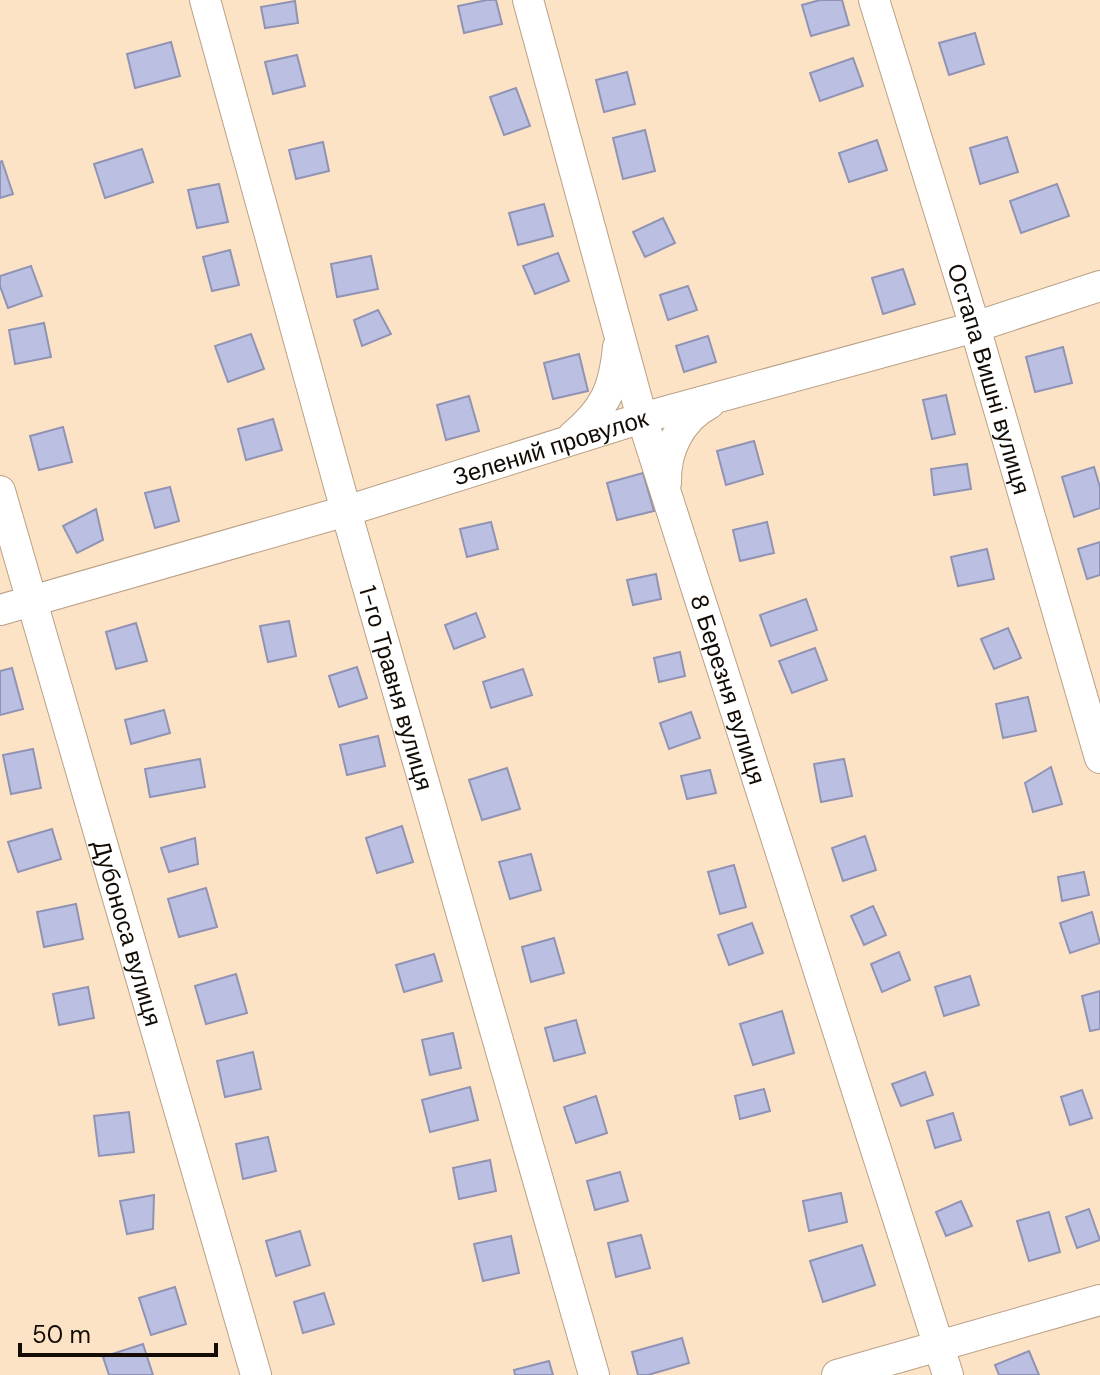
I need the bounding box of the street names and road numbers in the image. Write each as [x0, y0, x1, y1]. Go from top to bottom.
street label: Остапа Вишні вулиця [941, 260, 1038, 498]
street label: Зелений провулок [449, 402, 652, 492]
street label: 1-го Травня вулиця [353, 582, 441, 794]
street label: 8 Березня вулиця [684, 590, 774, 788]
street label: Дубоноса вулиця [86, 836, 170, 1030]

